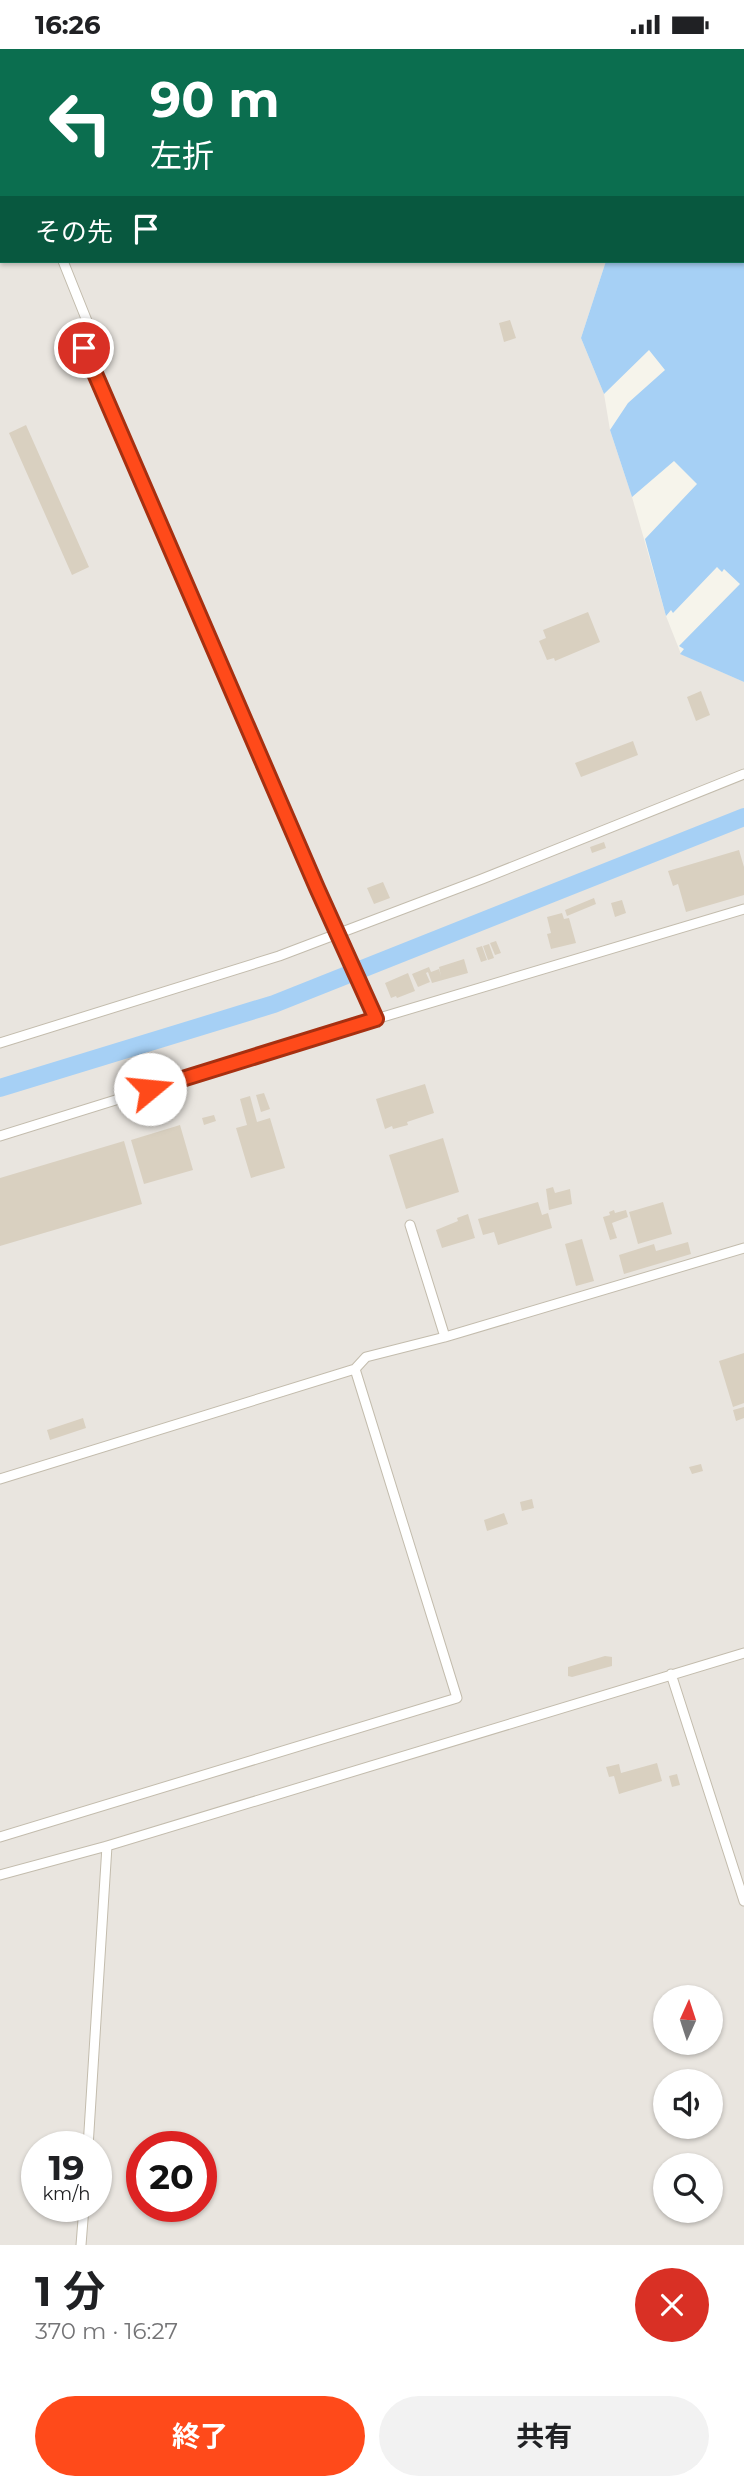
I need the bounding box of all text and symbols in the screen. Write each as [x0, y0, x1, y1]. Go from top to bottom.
text: 16:26 [35, 9, 100, 41]
text: 90 m [150, 70, 280, 129]
icon: left [35, 77, 126, 168]
text: 左折 [150, 136, 214, 175]
icon: arrive [127, 210, 165, 248]
text: その先 [35, 216, 113, 248]
pin [54, 318, 114, 378]
icon: arrive [65, 329, 103, 367]
position arrow [113, 1052, 187, 1126]
north arrow [653, 1985, 723, 2055]
map controls [653, 1985, 723, 2223]
button: sound [653, 2069, 723, 2139]
speed limit sign: 20 [126, 2131, 217, 2222]
text: 19 [48, 2146, 85, 2189]
button: search [653, 2153, 723, 2223]
text: km/h [42, 2183, 91, 2205]
text: 1 分 [35, 2265, 105, 2317]
button: close [635, 2268, 709, 2342]
text: 370 m · 16:27 [35, 2317, 178, 2345]
button: 終了 [35, 2396, 365, 2476]
button: 共有 [379, 2396, 709, 2476]

